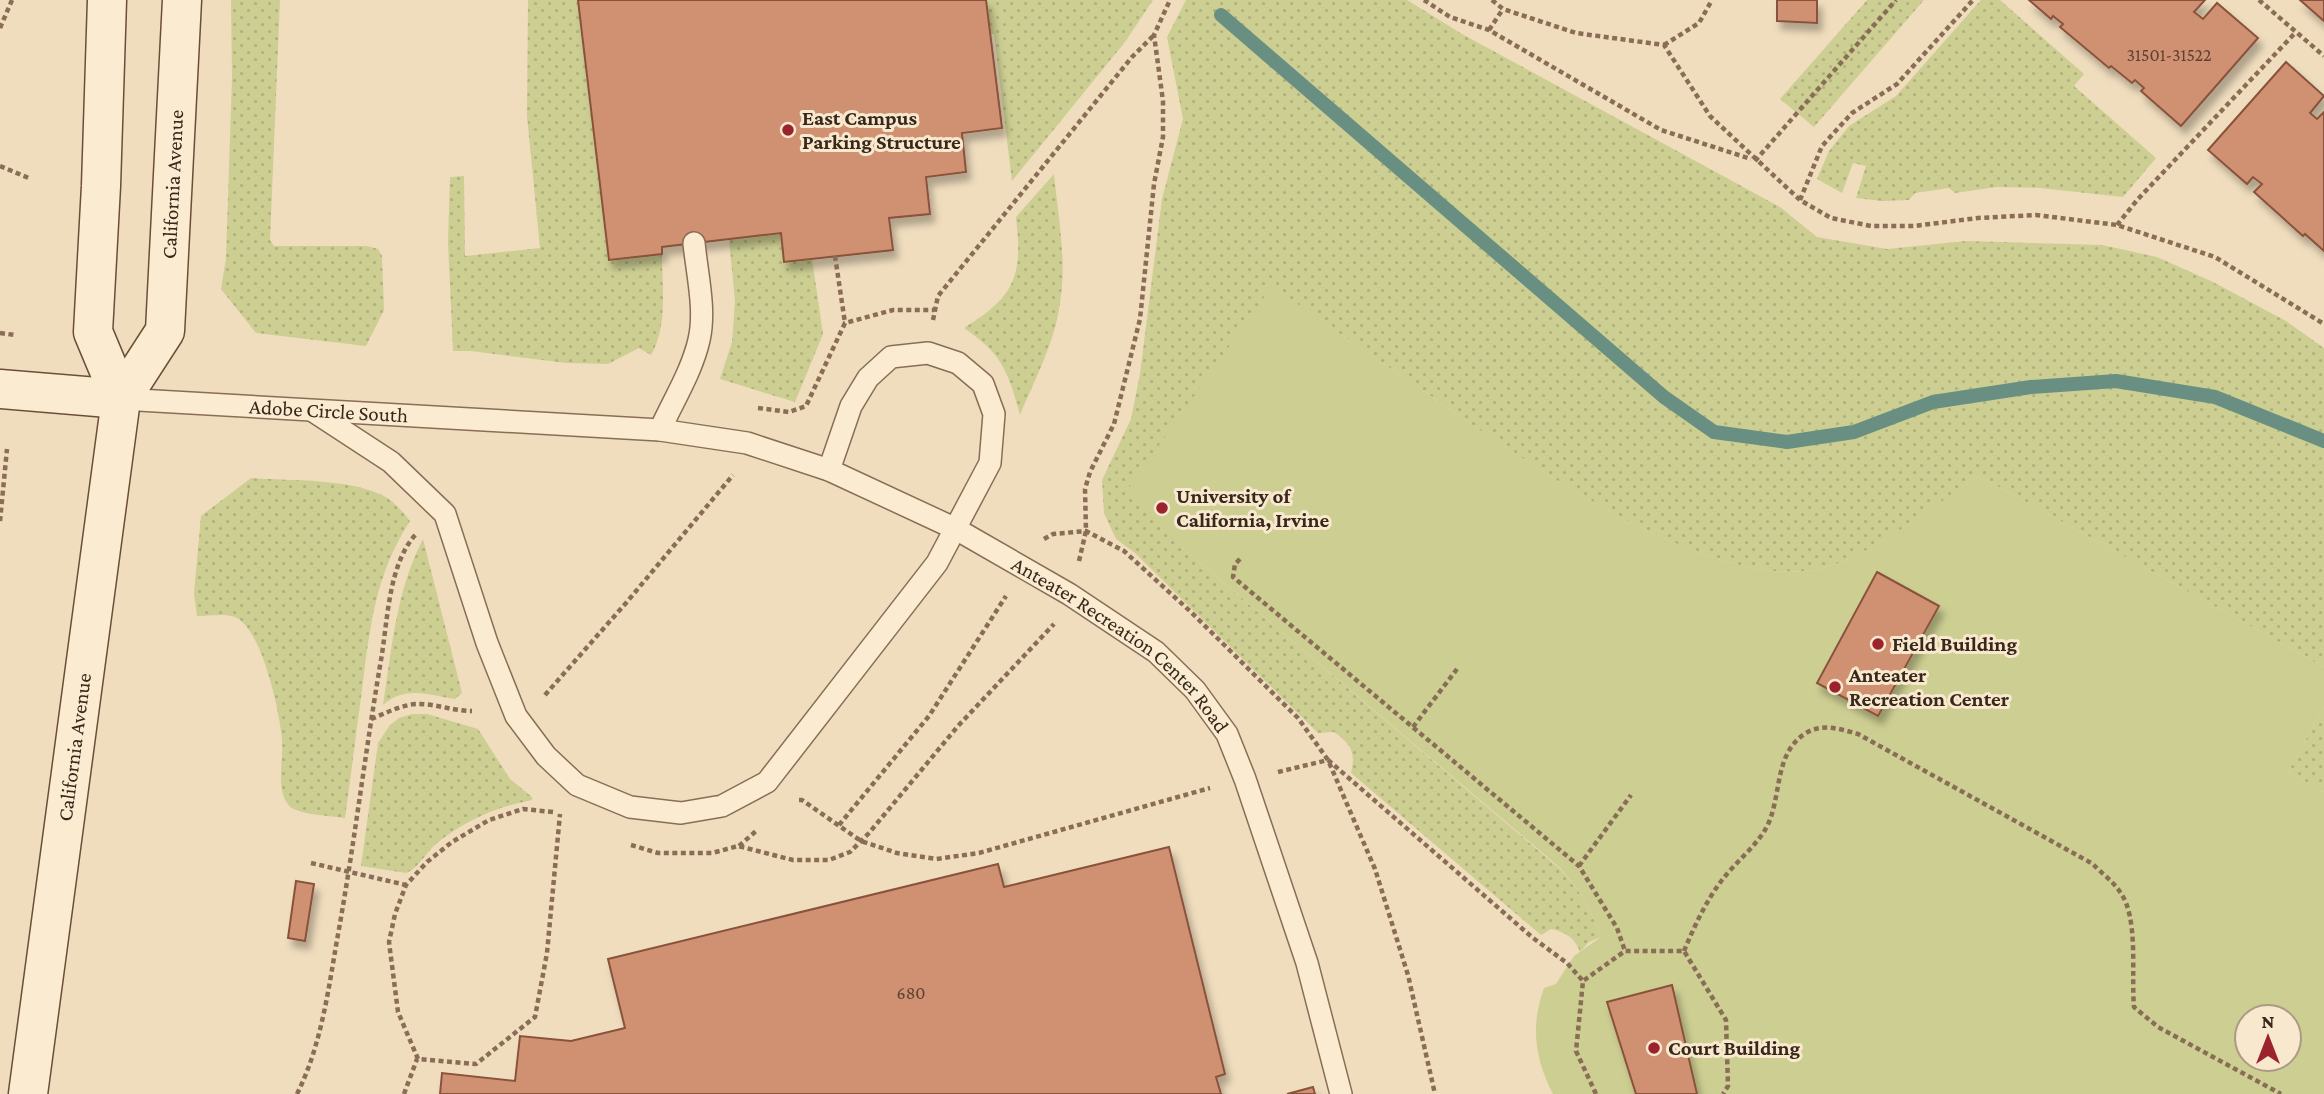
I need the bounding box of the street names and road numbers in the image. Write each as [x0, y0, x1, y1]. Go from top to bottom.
street label: California Avenue [157, 109, 188, 260]
street label: Adobe Circle South [248, 394, 409, 427]
street label: Anteater Recreation Center Road [1008, 552, 1234, 737]
street label: California Avenue [53, 671, 96, 823]

